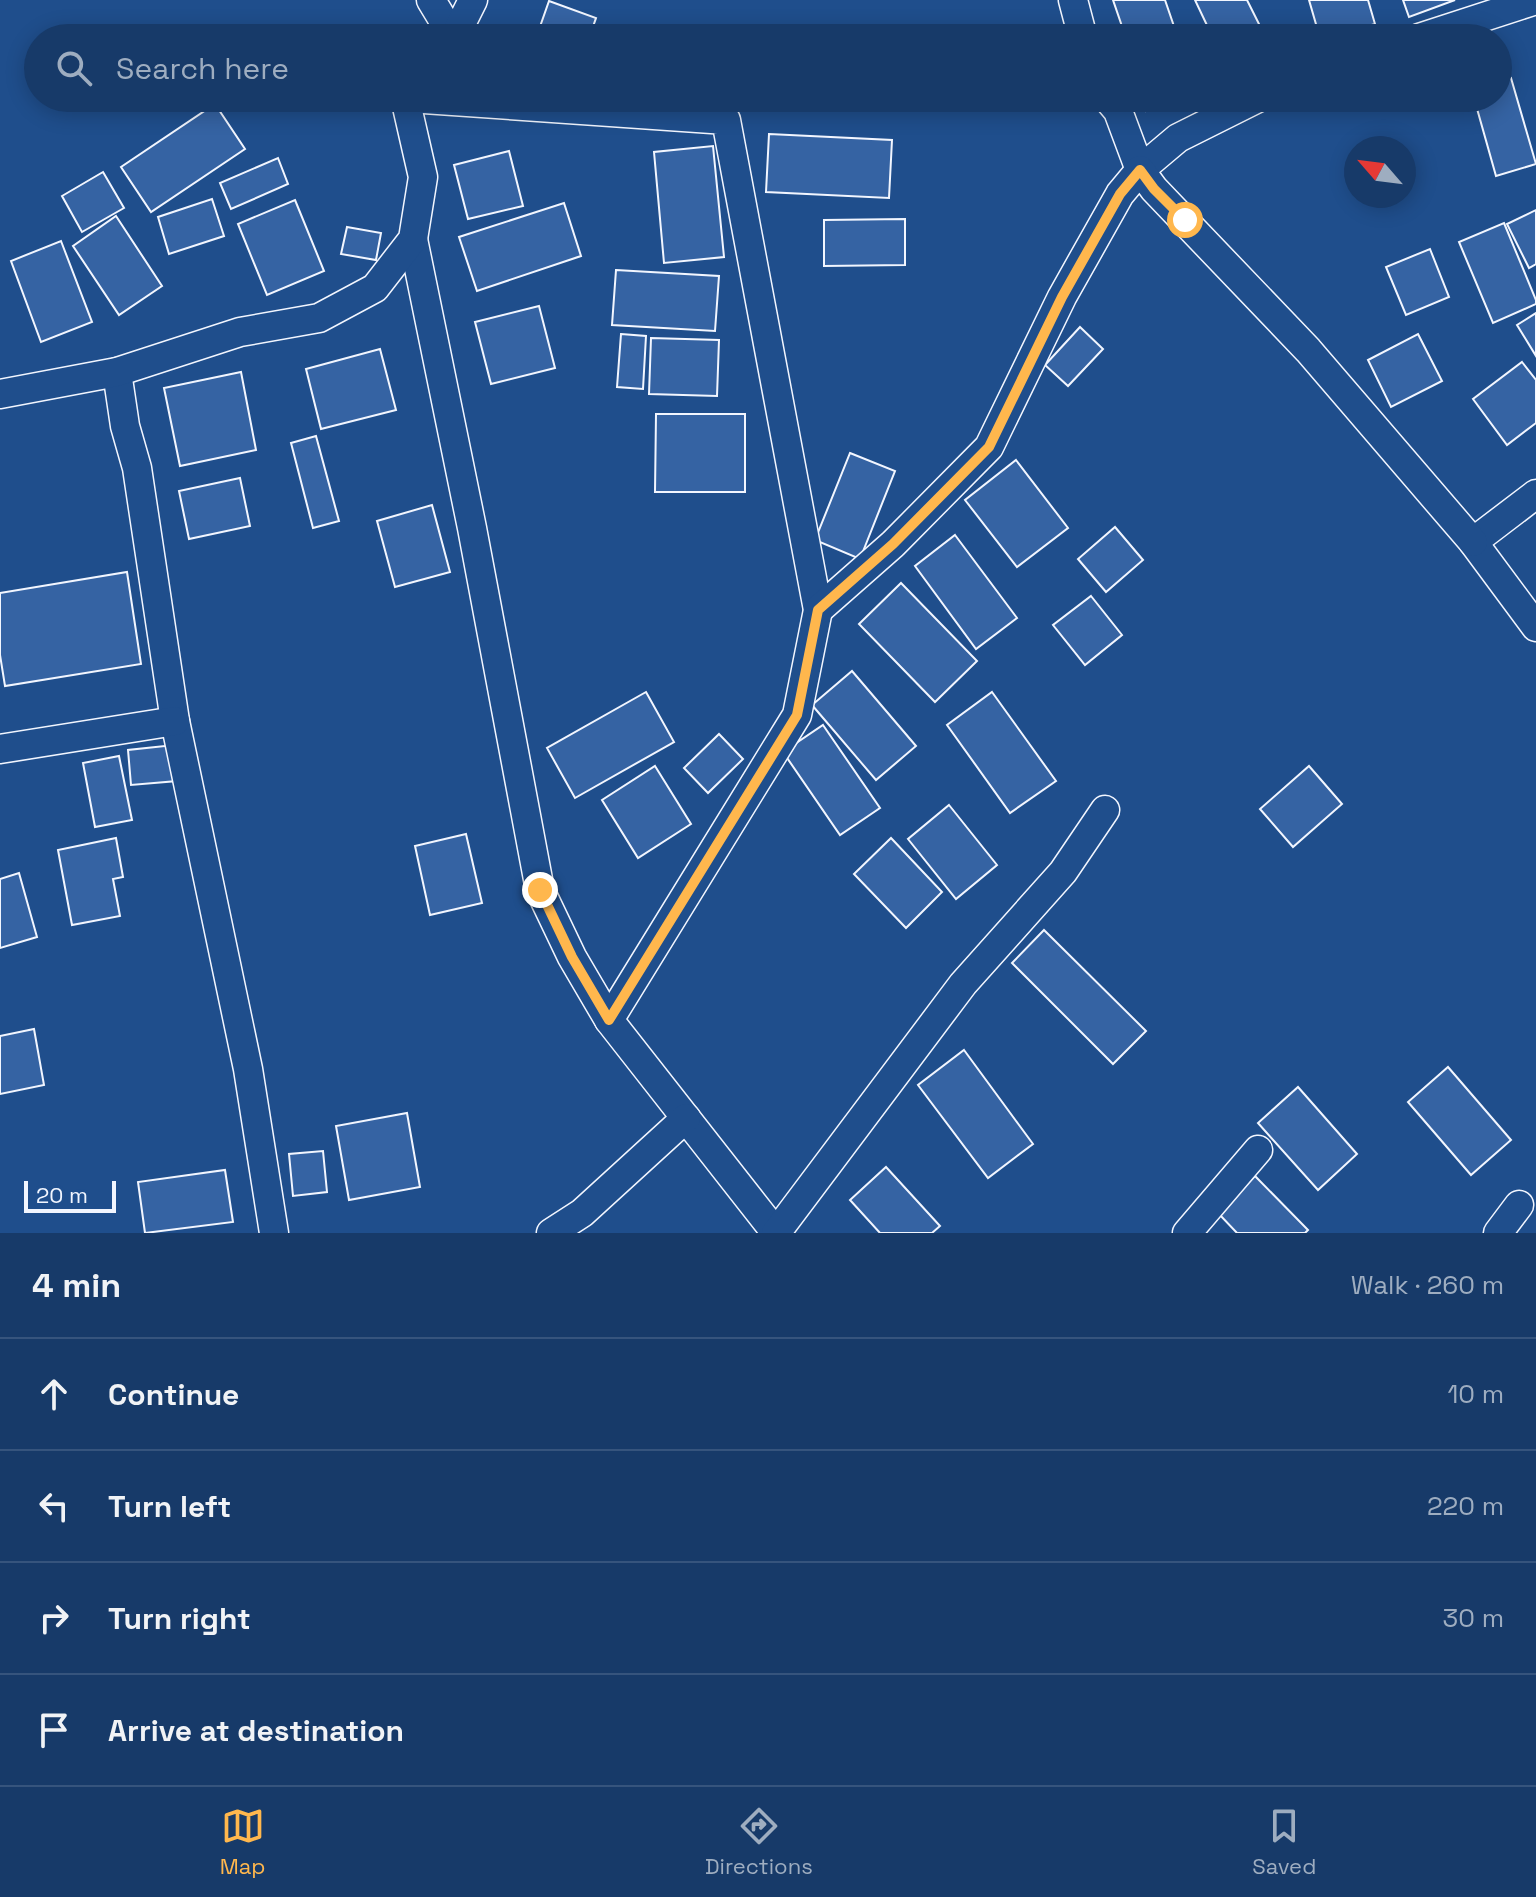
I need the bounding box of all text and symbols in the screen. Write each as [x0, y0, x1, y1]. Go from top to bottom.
search box [24, 24, 1512, 112]
icon: search [52, 46, 96, 90]
text: Search here [116, 49, 289, 88]
north arrow [1344, 136, 1416, 208]
route start [1167, 202, 1203, 238]
route end [522, 872, 558, 908]
scale bar [24, 1177, 116, 1213]
text: 20 m [36, 1181, 88, 1209]
text: 4 min [32, 1264, 121, 1307]
text: Walk · 260 m [1351, 1268, 1504, 1302]
icon: ahead [32, 1372, 76, 1416]
text: Continue [108, 1375, 239, 1414]
text: 10 m [1447, 1377, 1504, 1411]
icon: left [32, 1484, 76, 1528]
text: Turn left [108, 1487, 231, 1526]
text: 220 m [1427, 1489, 1504, 1523]
icon: right [32, 1596, 76, 1640]
text: Turn right [108, 1599, 251, 1638]
text: 30 m [1443, 1601, 1504, 1635]
icon: arrive [32, 1708, 76, 1752]
text: Arrive at destination [108, 1711, 404, 1750]
tab: Map [220, 1804, 266, 1880]
tab: Directions [705, 1804, 813, 1880]
tab: Saved [1252, 1804, 1316, 1880]

